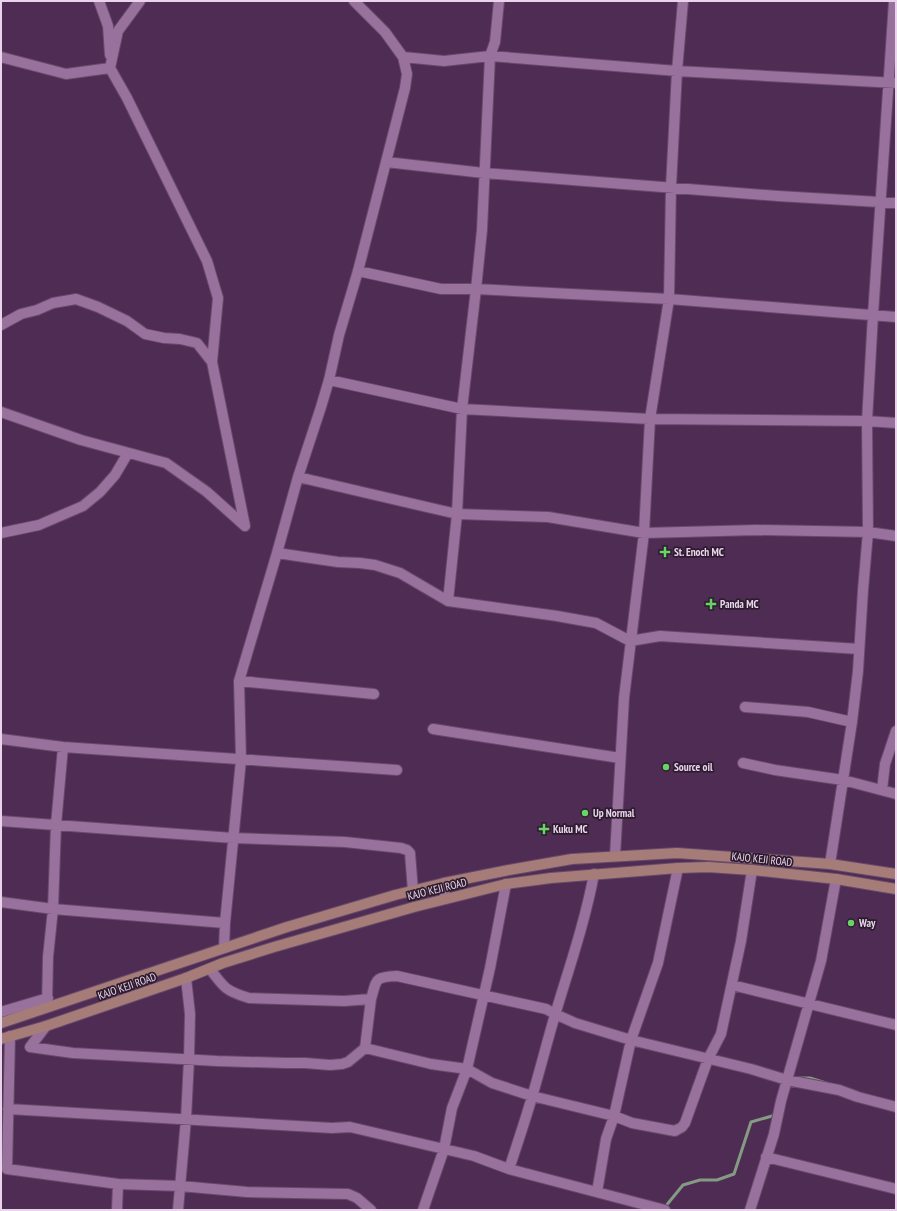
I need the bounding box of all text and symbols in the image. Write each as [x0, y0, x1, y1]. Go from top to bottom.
place label: St. Enoch MC [674, 545, 724, 559]
marker: St. Enoch MC [659, 546, 671, 558]
place label: Panda MC [720, 597, 759, 611]
marker: Panda MC [705, 598, 717, 610]
place label: Source oil [674, 760, 713, 774]
marker: Source oil [661, 762, 671, 772]
place label: Up Normal [593, 806, 635, 820]
marker: Up Normal [580, 808, 590, 818]
place label: Kuku MC [553, 822, 588, 836]
marker: Kuku MC [538, 823, 550, 835]
street label: KAJO KEJI ROAD [731, 849, 793, 869]
street label: KAJO KEJI ROAD [406, 875, 468, 903]
place label: Way [858, 916, 876, 930]
marker: Way [846, 918, 856, 928]
street label: KAJO KEJI ROAD [96, 969, 158, 1003]

